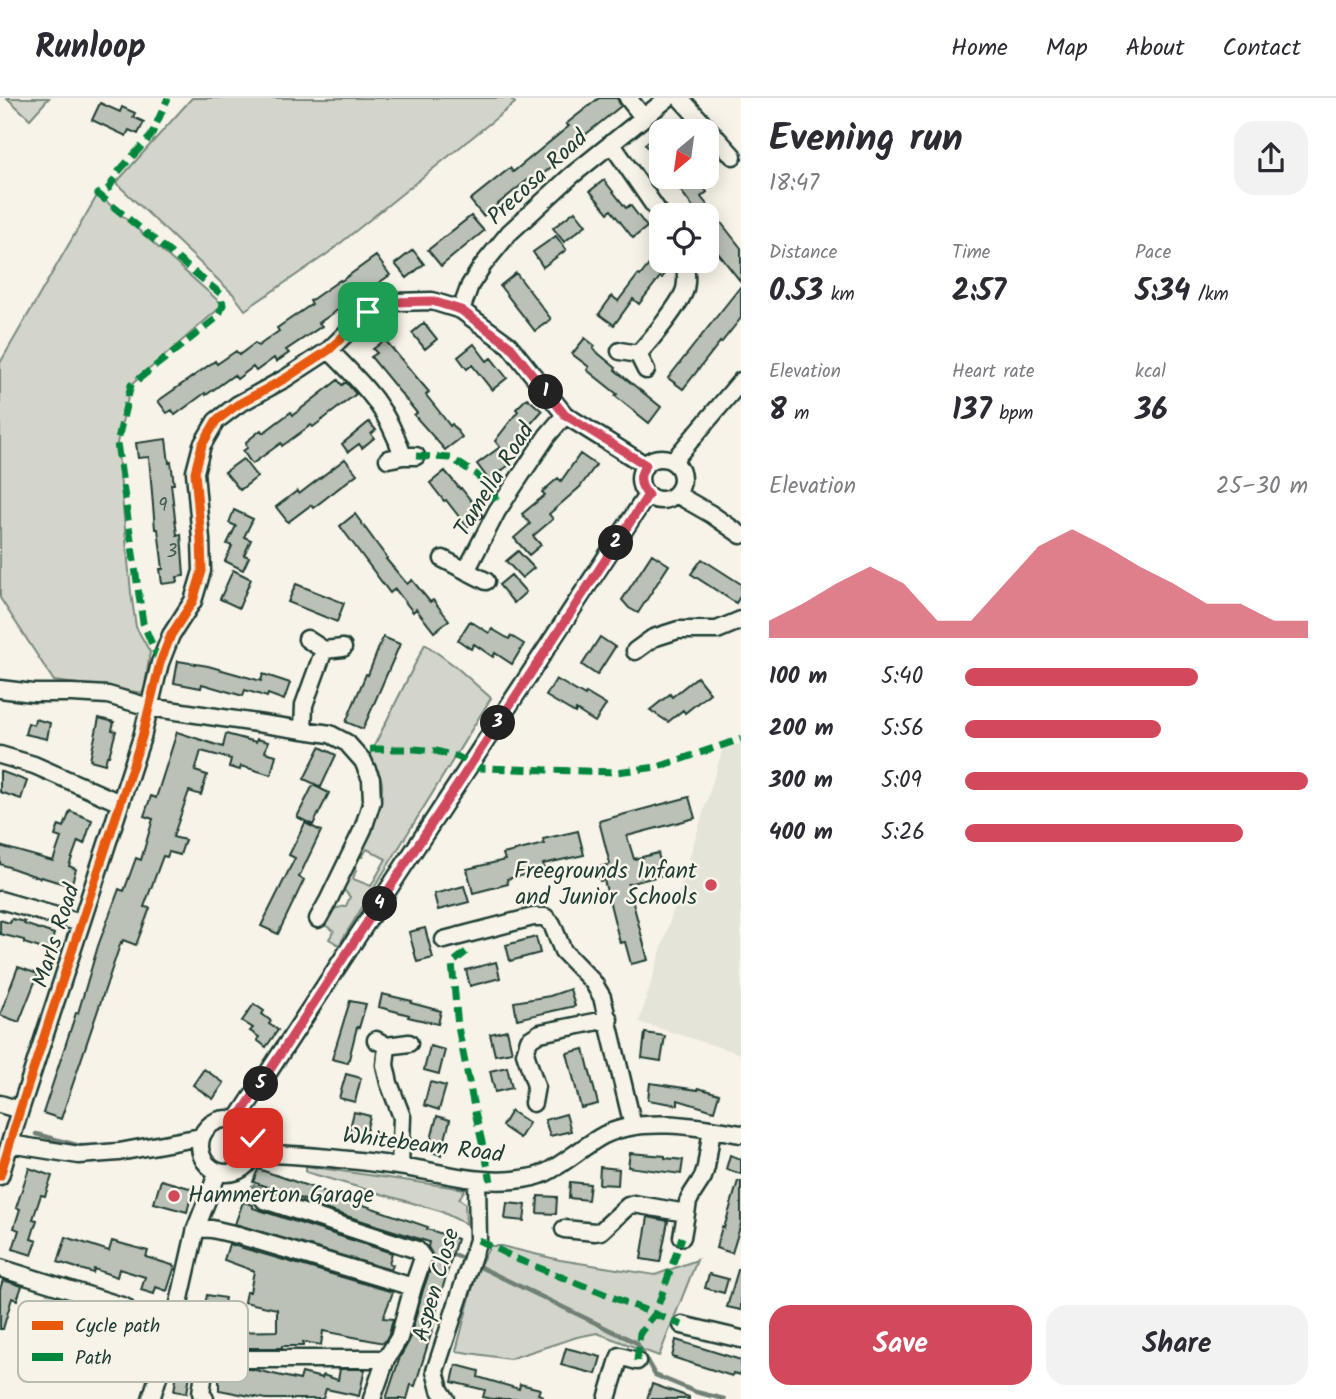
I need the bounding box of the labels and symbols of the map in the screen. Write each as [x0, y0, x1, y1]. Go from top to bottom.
north arrow [649, 119, 719, 189]
street label: Precosa Road [479, 121, 597, 234]
pin [338, 282, 398, 342]
pin: 1 [528, 374, 564, 410]
street label: Tamella Road [446, 415, 545, 544]
house number: 9 [158, 491, 168, 521]
pin: 2 [598, 526, 634, 560]
house number: 3 [167, 537, 178, 567]
pin: 3 [480, 706, 516, 740]
place label: Freegrounds Infant and Junior Schools [514, 854, 698, 916]
marker: Freegrounds Infant and Junior Schools [703, 877, 719, 893]
street label: Marls Road [23, 879, 91, 993]
pin: 4 [362, 886, 398, 922]
pin: 5 [244, 1066, 278, 1102]
pin [223, 1108, 283, 1168]
street label: Whitebeam Road [340, 1118, 506, 1174]
place label: Hammerton Garage [188, 1178, 374, 1214]
marker: Hammerton Garage [166, 1188, 182, 1204]
street label: Aspen Close [404, 1224, 470, 1346]
legend [18, 1301, 248, 1382]
text: Cycle path [75, 1312, 160, 1342]
text: Path [75, 1344, 112, 1374]

